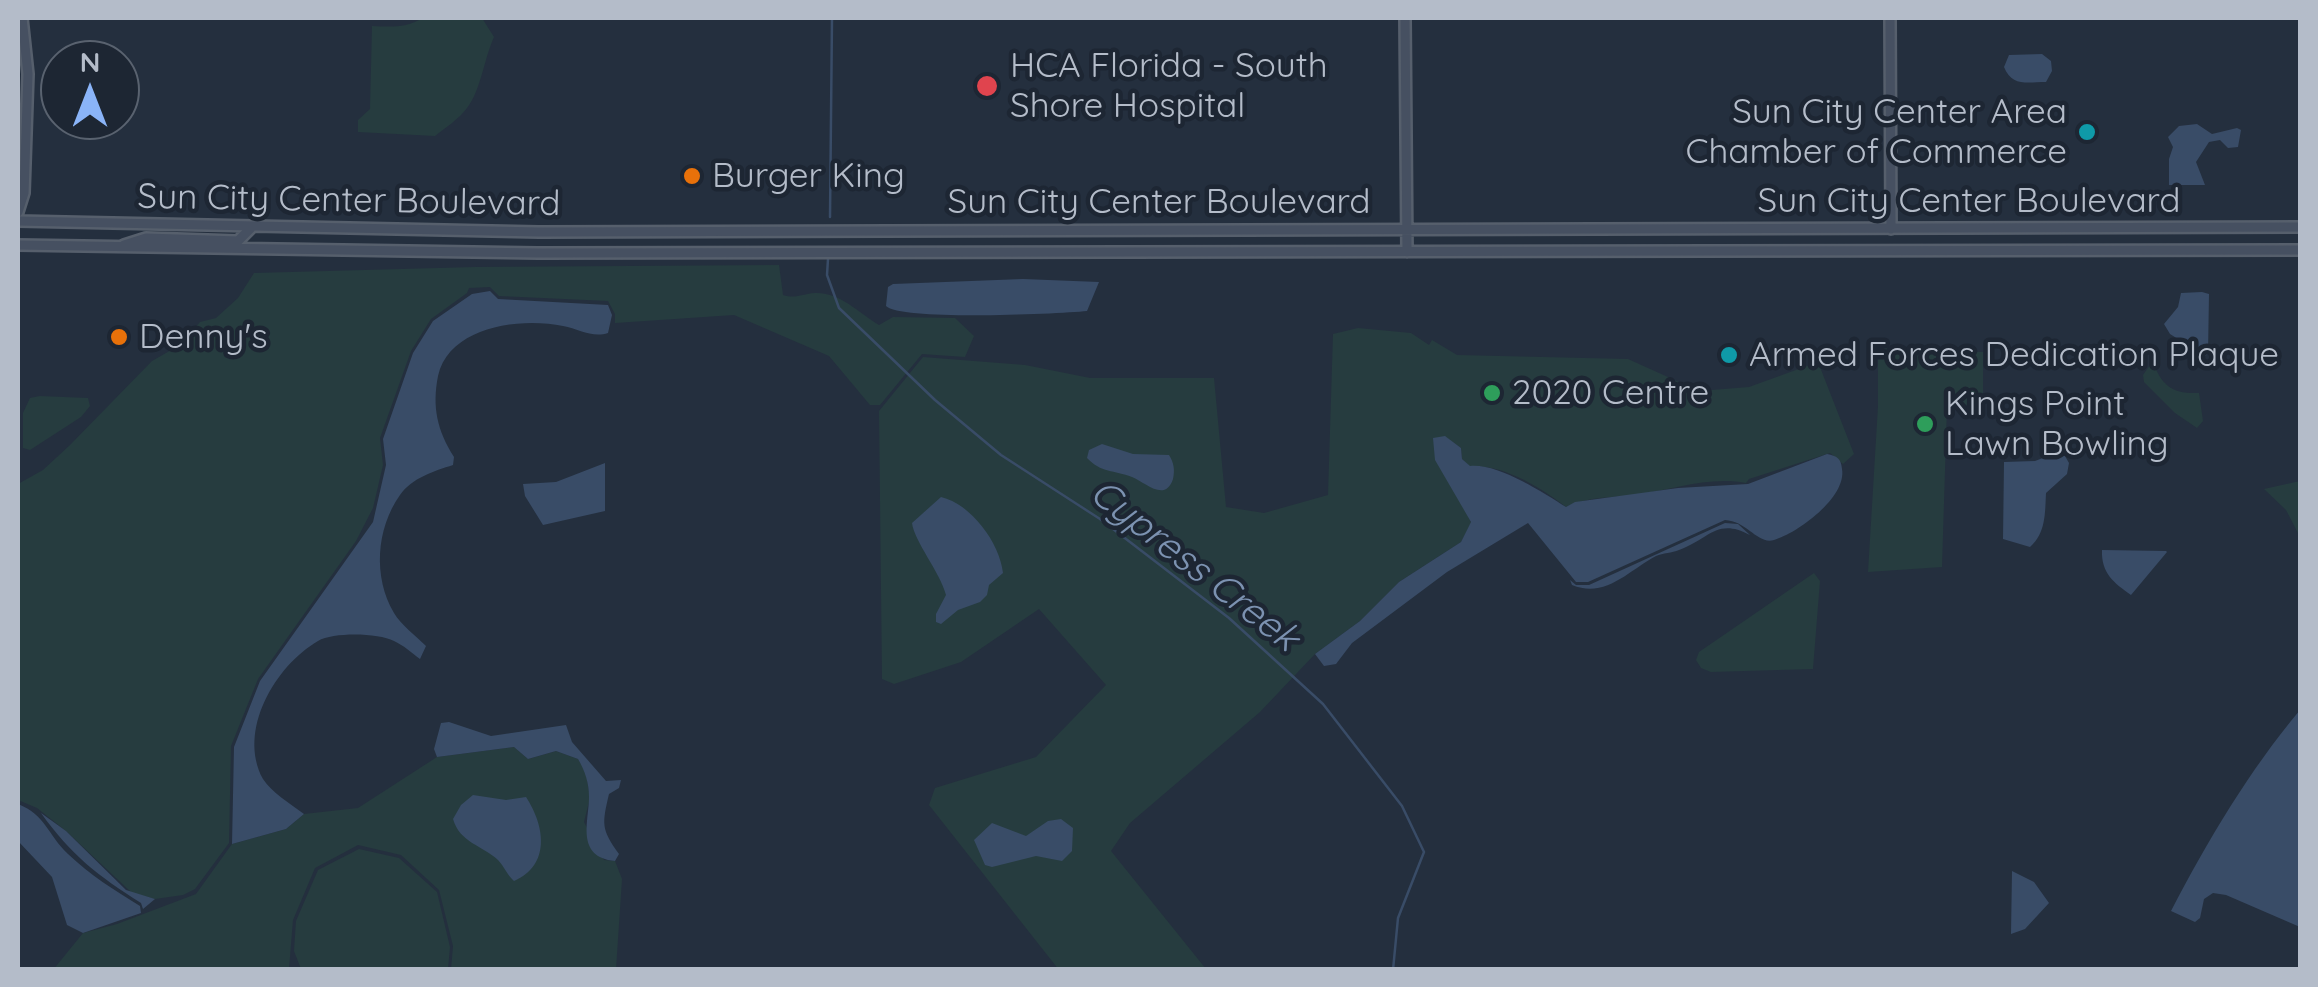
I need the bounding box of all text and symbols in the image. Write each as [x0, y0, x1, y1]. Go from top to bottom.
north arrow [40, 40, 140, 140]
text: N [80, 44, 100, 79]
place label: HCA Florida - South Shore Hospital [1010, 45, 1328, 127]
marker: HCA Florida - South Shore Hospital [974, 73, 1000, 99]
place label: Sun City Center Area Chamber of Commerce [1686, 91, 2067, 173]
marker: Sun City Center Area Chamber of Commerce [2076, 121, 2098, 143]
place label: Burger King [712, 155, 905, 197]
marker: Burger King [681, 165, 703, 187]
street label: Sun City Center Boulevard [137, 176, 561, 226]
street label: Sun City Center Boulevard [1757, 180, 2181, 222]
street label: Sun City Center Boulevard [947, 181, 1371, 223]
place label: Denny's [139, 316, 268, 358]
marker: Denny's [108, 326, 130, 348]
place label: Armed Forces Dedication Plaque [1749, 334, 2279, 376]
marker: Armed Forces Dedication Plaque [1718, 344, 1740, 366]
place label: 2020 Centre [1512, 372, 1709, 414]
marker: 2020 Centre [1481, 382, 1503, 404]
place label: Kings Point Lawn Bowling [1945, 383, 2169, 465]
marker: Kings Point Lawn Bowling [1914, 413, 1936, 435]
water label: Cypress Creek [1080, 470, 1308, 662]

